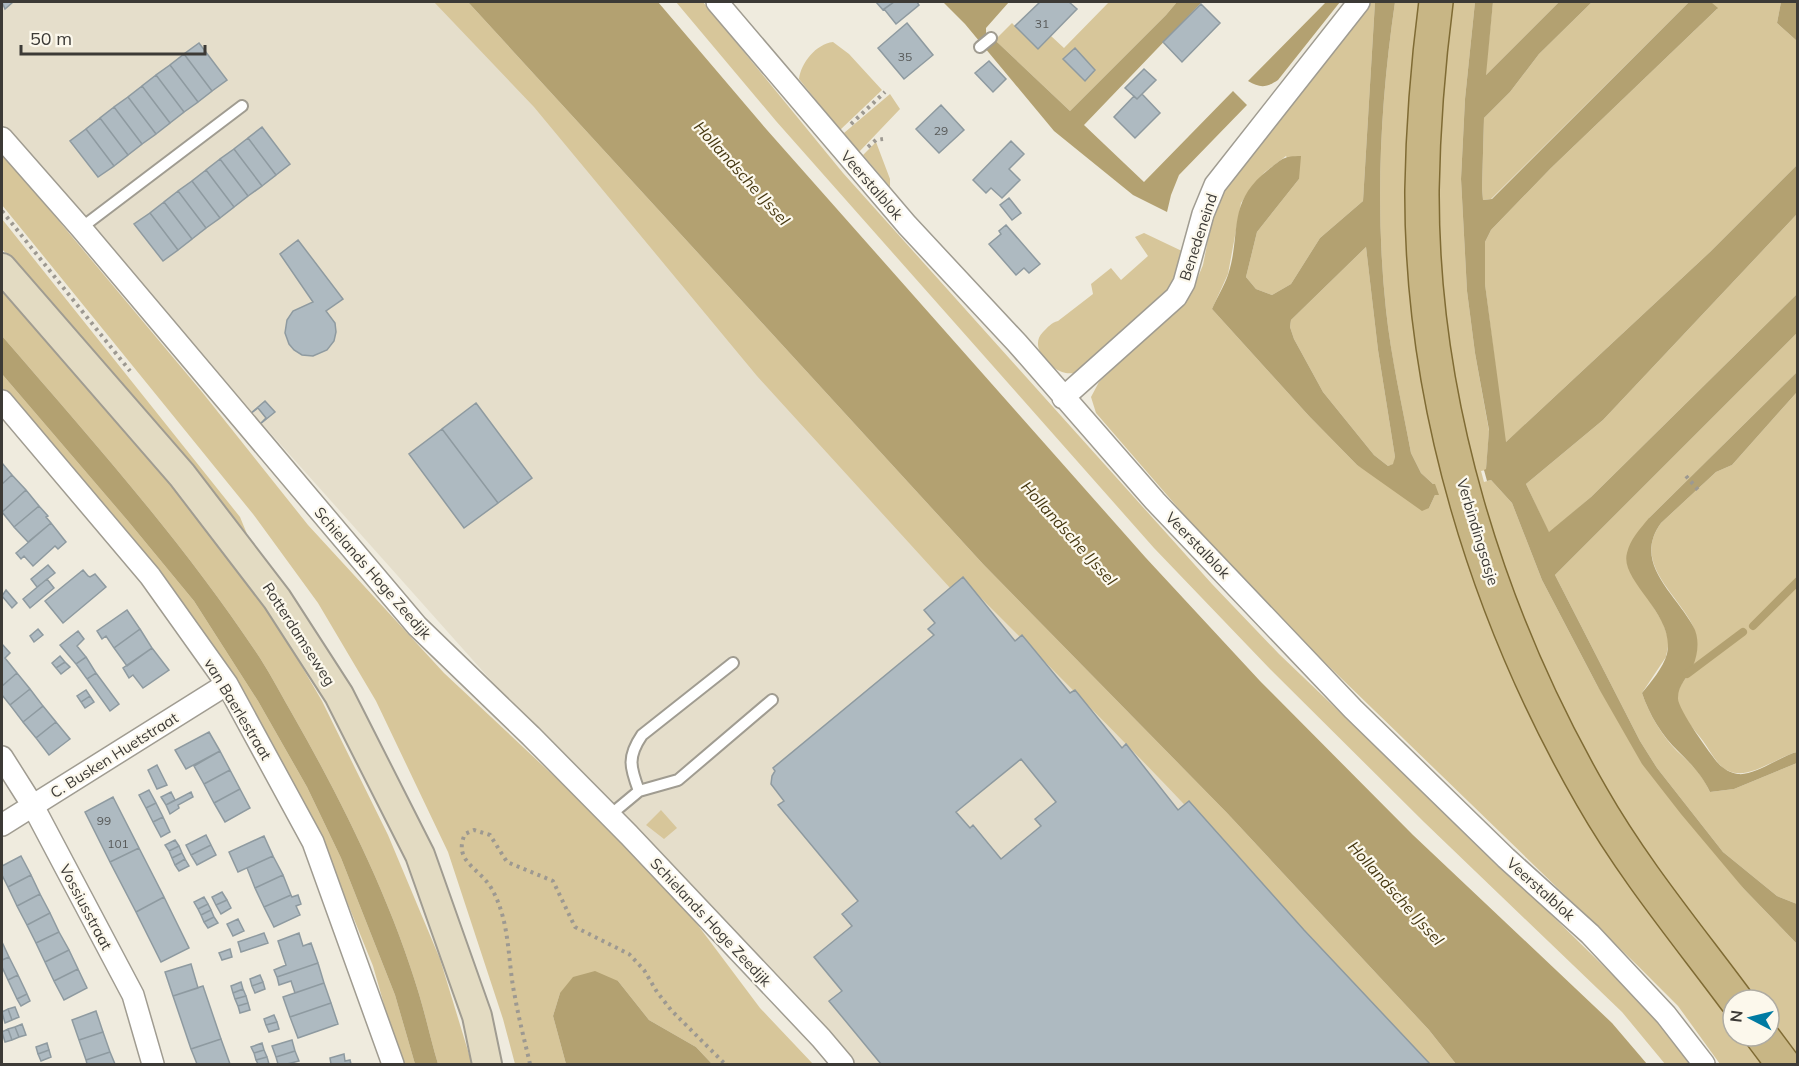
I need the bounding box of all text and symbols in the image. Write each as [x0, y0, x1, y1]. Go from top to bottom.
house number: 31 [1035, 16, 1049, 31]
scale bar [21, 18, 206, 56]
text: 50 m [30, 27, 72, 50]
house number: 35 [898, 49, 912, 64]
water label: Hollandsche IJssel [690, 117, 794, 229]
house number: 29 [934, 123, 948, 138]
street label: Veerstalblok [837, 147, 907, 224]
street label: Benedeneind [1175, 191, 1221, 283]
street label: Verbindingsasje [1453, 476, 1503, 588]
water label: Hollandsche IJssel [1017, 477, 1121, 589]
street label: Schielands Hoge Zeedijk [310, 503, 436, 643]
street label: Veerstalblok [1162, 508, 1235, 582]
street label: Rotterdamseweg [259, 579, 339, 689]
street label: van Baerlestraat [200, 655, 276, 763]
street label: C. Busken Huetstraat [47, 708, 181, 802]
house number: 99 [97, 813, 111, 828]
house number: 101 [107, 836, 129, 851]
water label: Hollandsche IJssel [1344, 837, 1448, 949]
street label: Veerstalblok [1503, 853, 1579, 925]
street label: Schielands Hoge Zeedijk [646, 854, 776, 991]
street label: Vossiusstraat [56, 861, 116, 953]
north arrow [1721, 988, 1781, 1048]
text: N [1725, 1009, 1747, 1023]

